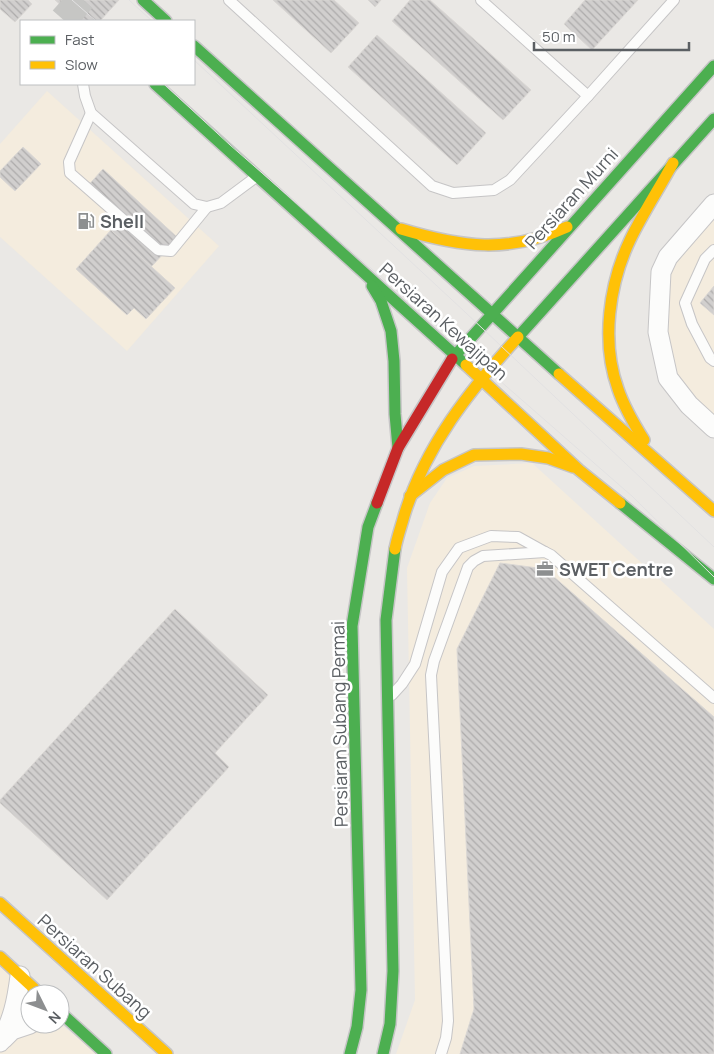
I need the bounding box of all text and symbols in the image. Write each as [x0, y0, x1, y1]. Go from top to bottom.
legend [20, 20, 195, 85]
scale bar [534, 20, 689, 52]
text: 50 m [542, 26, 576, 47]
text: Fast [65, 29, 94, 50]
text: Slow [65, 54, 98, 75]
street label: Persiaran Murni [519, 142, 623, 254]
place label: Shell [100, 209, 144, 233]
fuel station icon: Shell [76, 211, 96, 231]
street label: Persiaran Kewajipan [375, 257, 513, 385]
place label: SWET Centre [559, 557, 673, 581]
office icon: SWET Centre [535, 559, 555, 579]
street label: Persiaran Subang Permai [325, 621, 353, 827]
street label: Persiaran Subang [33, 908, 157, 1024]
north arrow [20, 984, 70, 1034]
text: N [45, 1008, 65, 1028]

